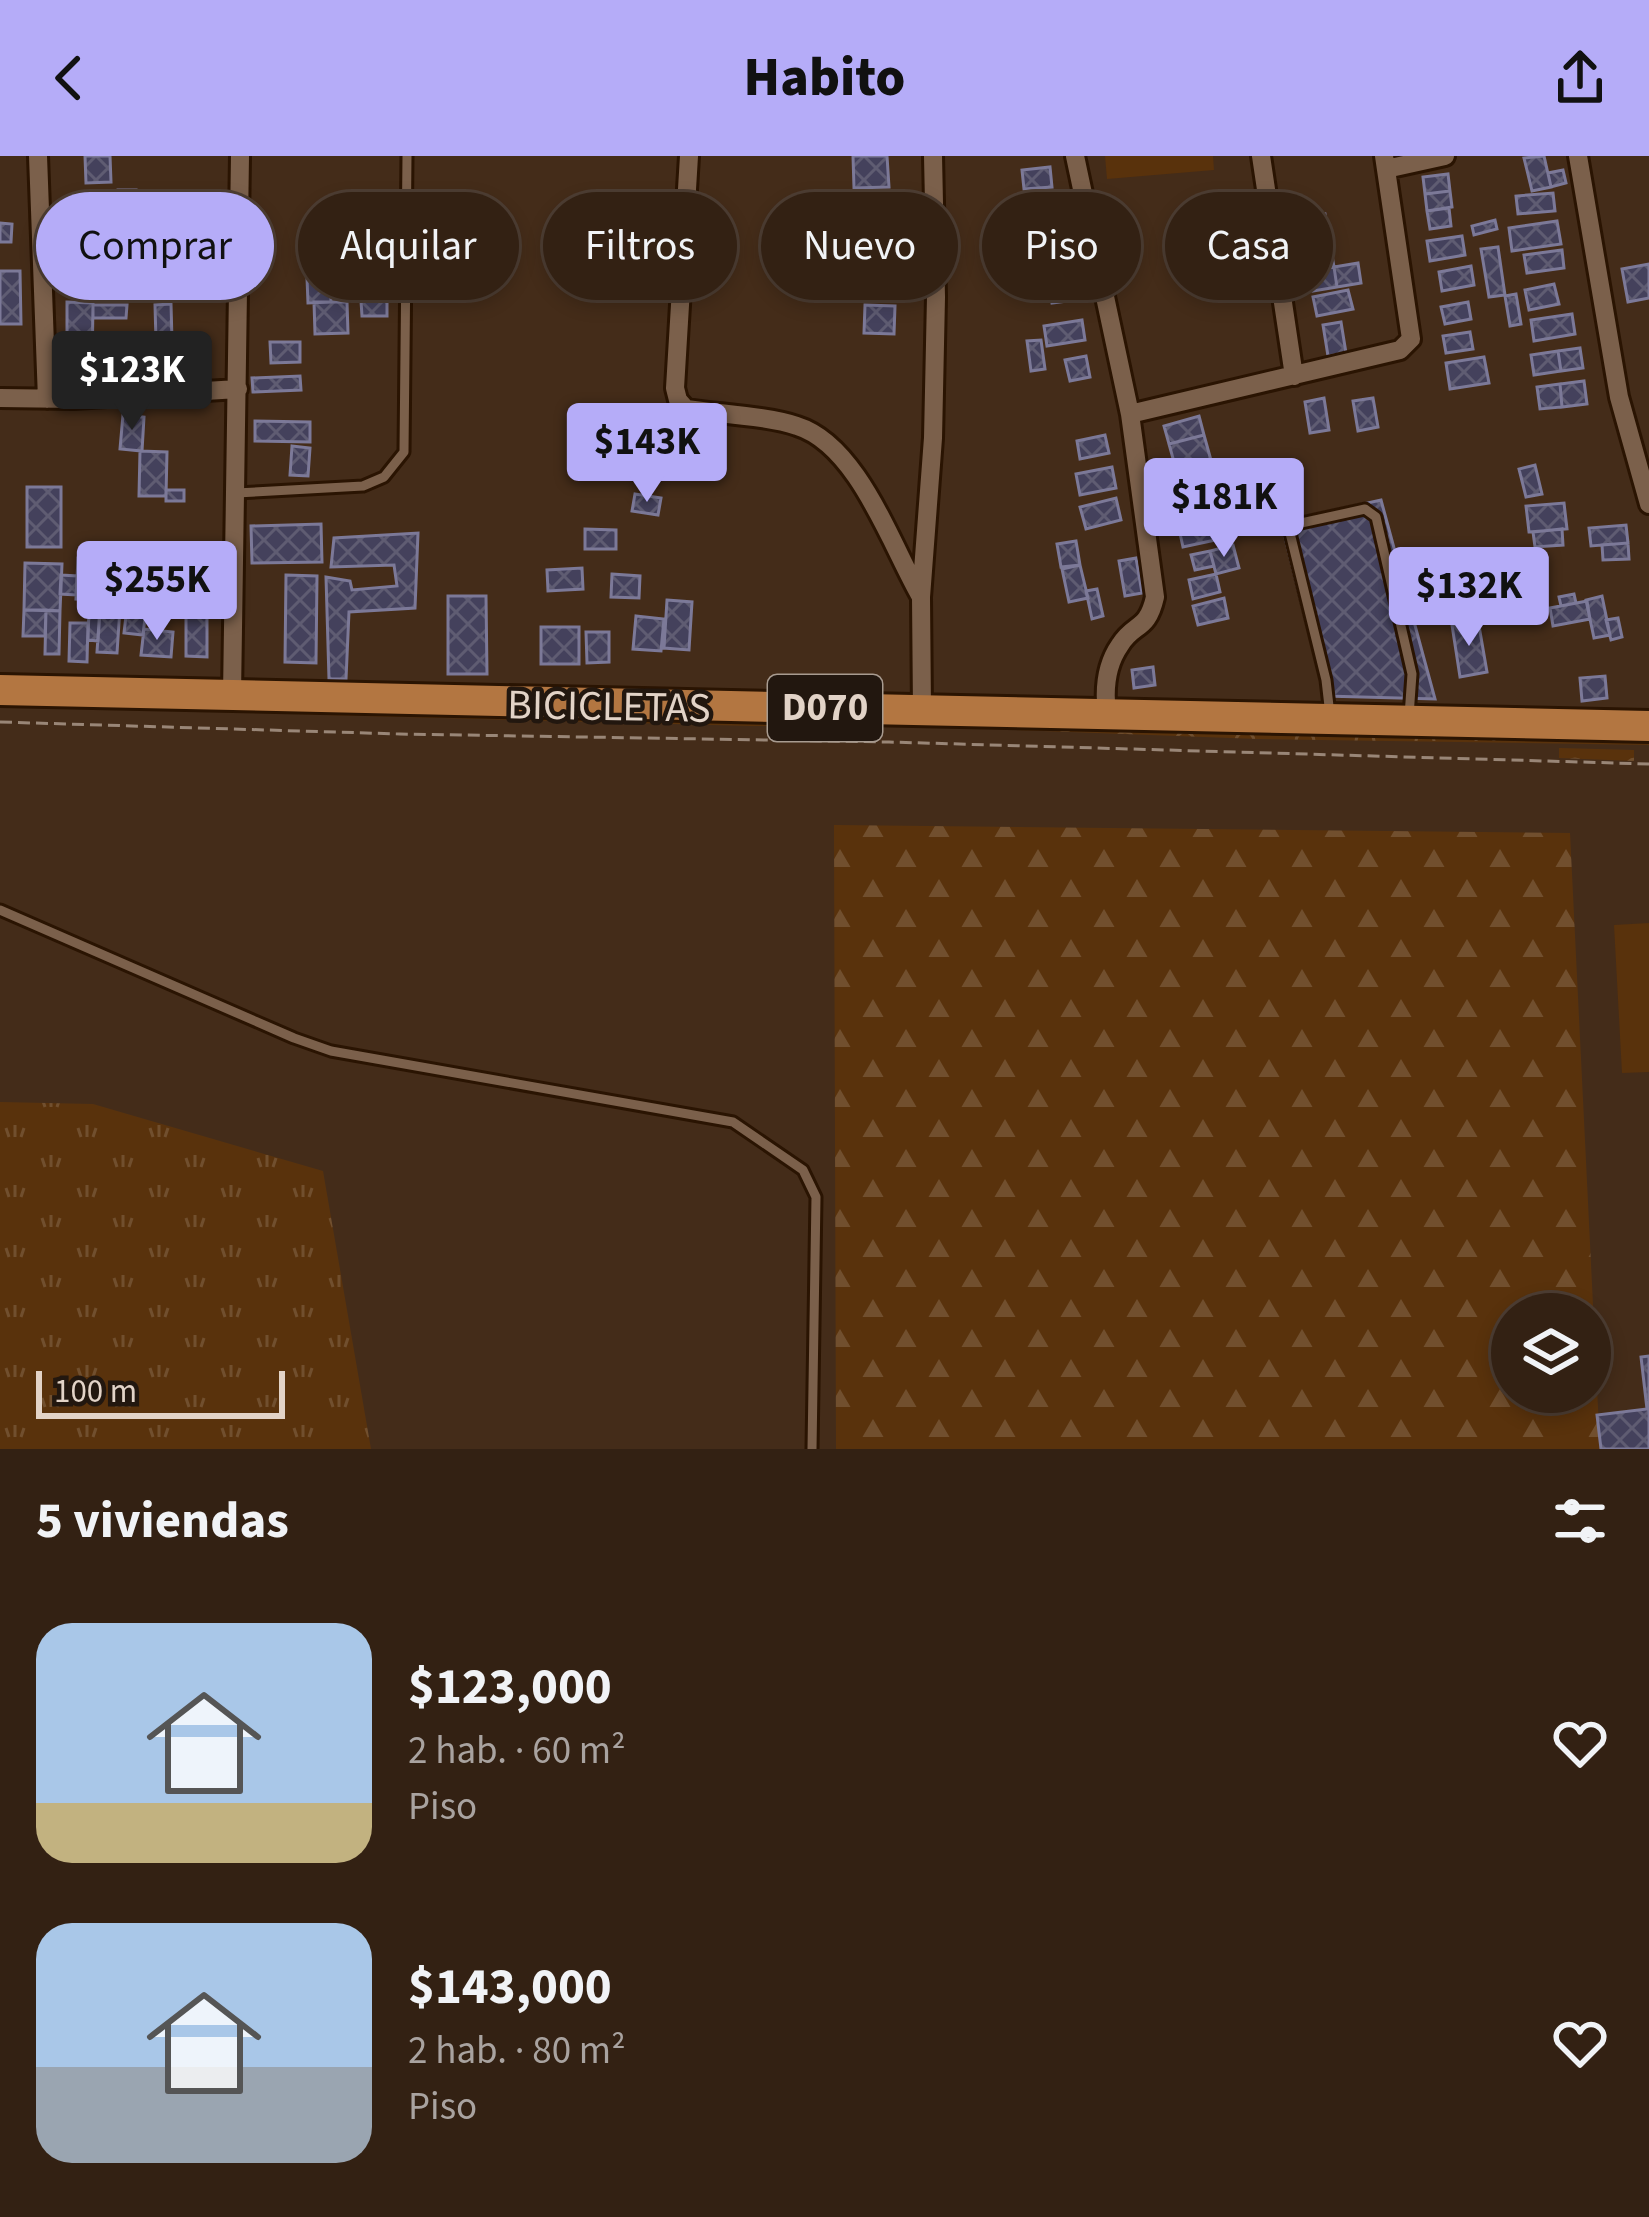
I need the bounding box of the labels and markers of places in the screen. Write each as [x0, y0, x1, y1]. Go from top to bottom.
pin: $123K [48, 331, 216, 433]
pin: $143K [563, 403, 731, 505]
pin: $181K [1140, 458, 1308, 560]
pin: $255K [73, 541, 241, 643]
pin: $132K [1385, 547, 1553, 649]

